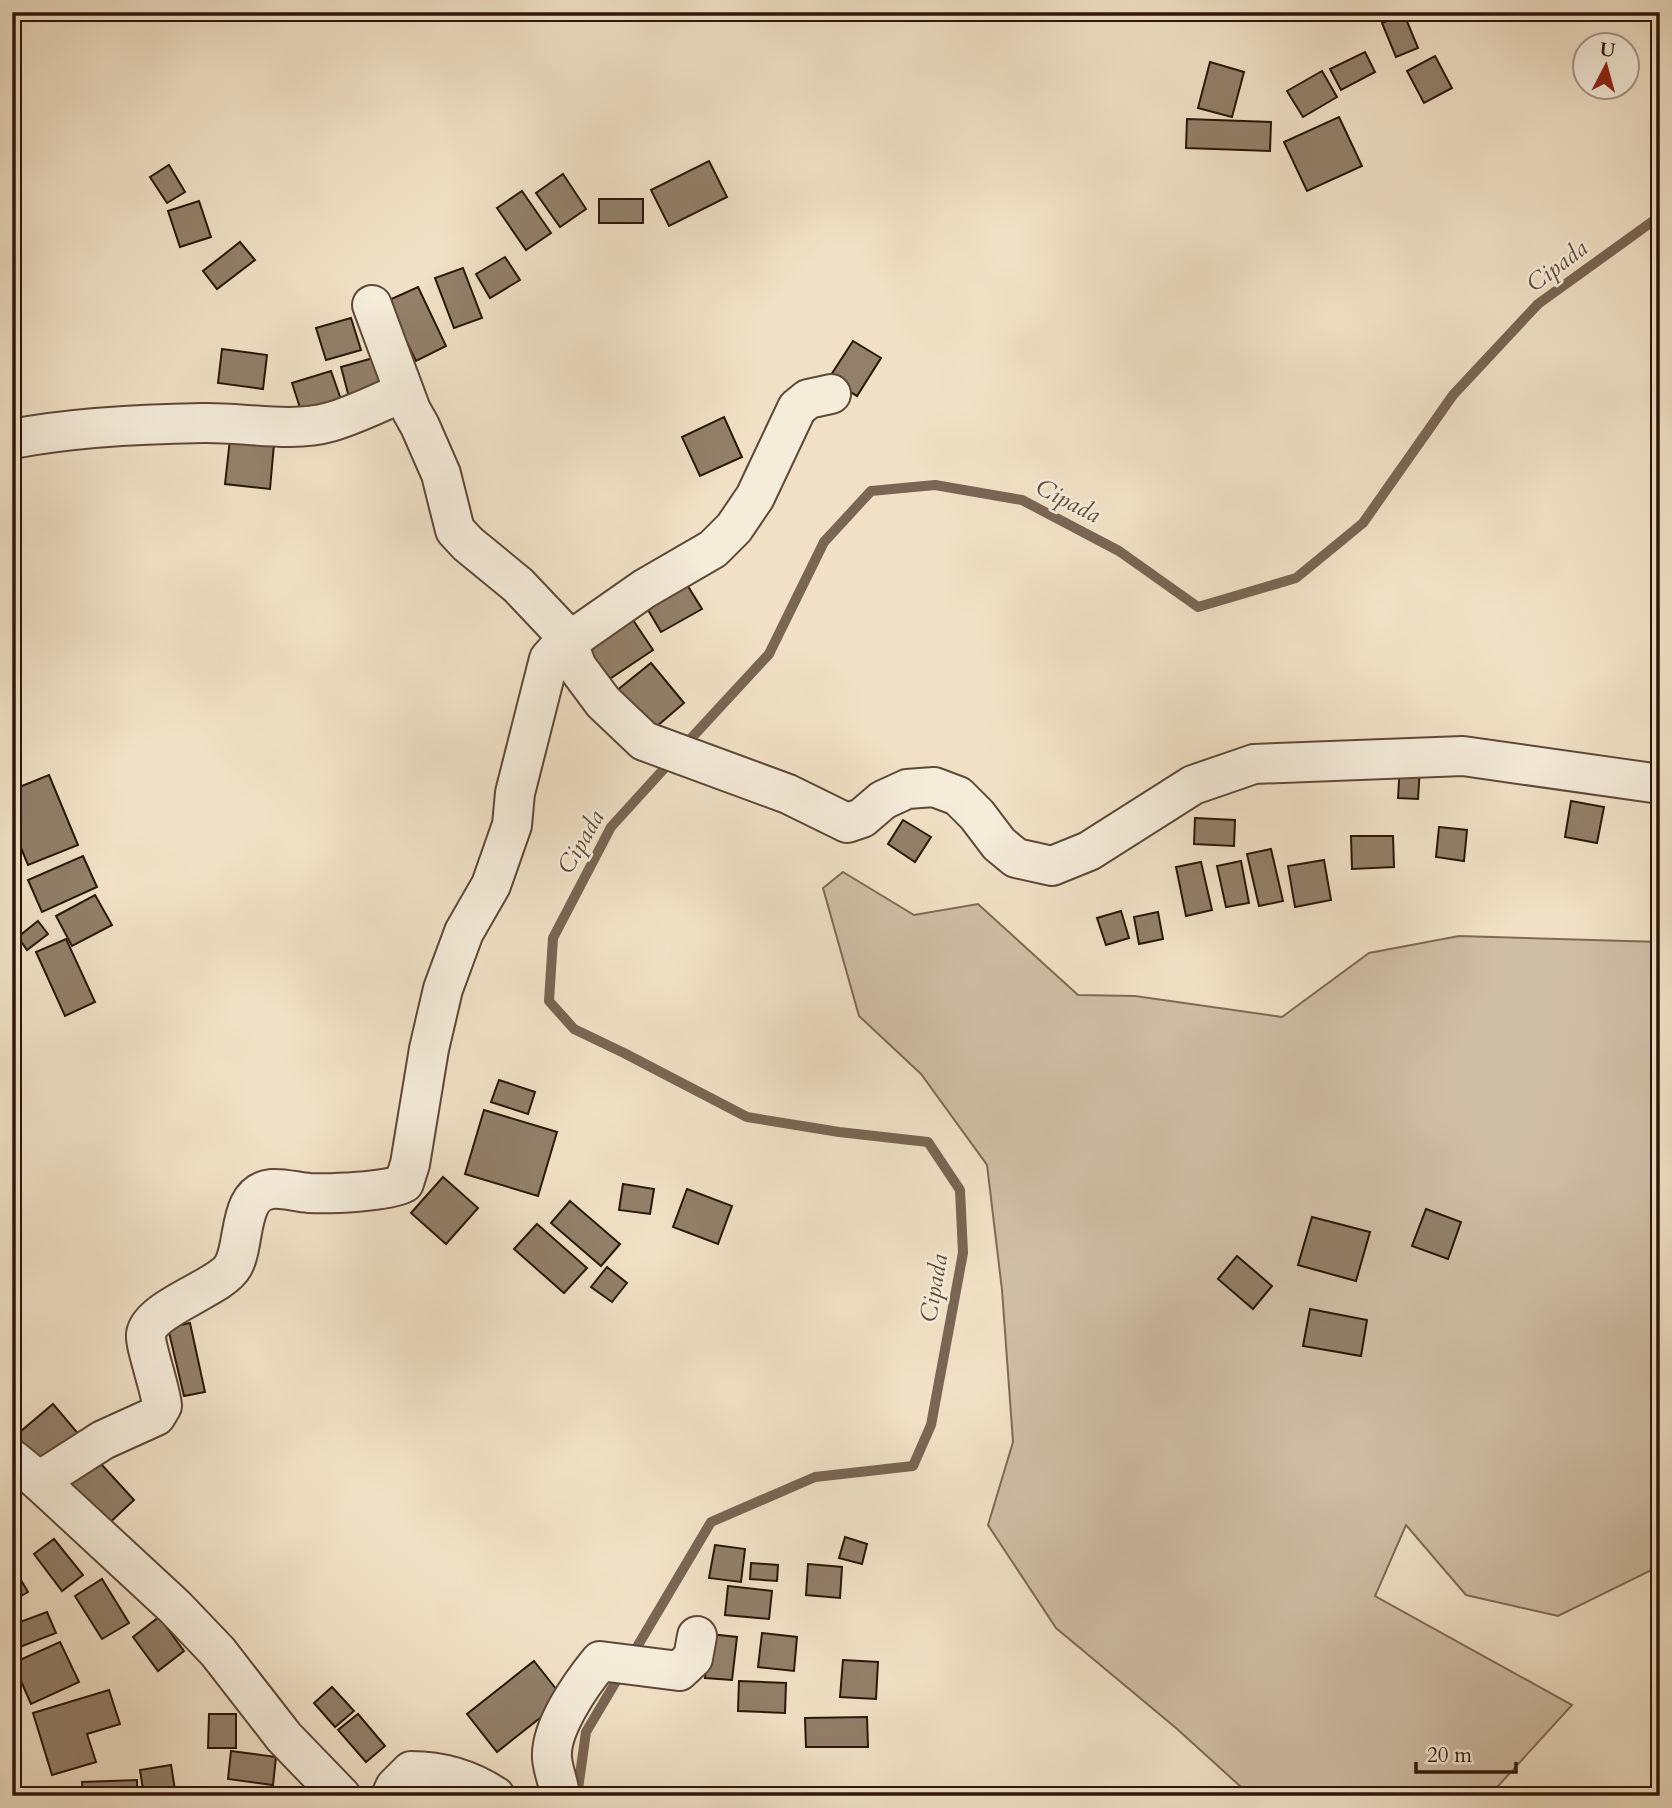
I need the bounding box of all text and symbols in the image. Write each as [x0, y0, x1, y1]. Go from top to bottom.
north arrow [1570, 32, 1640, 102]
text: U [1599, 36, 1617, 64]
water label: Cipada [1520, 232, 1595, 300]
water label: Cipada [1030, 471, 1106, 531]
water label: Cipada [550, 804, 613, 880]
water label: Cipada [912, 1251, 956, 1325]
scale bar [1416, 1731, 1516, 1775]
text: 20 m [1427, 1741, 1472, 1770]

